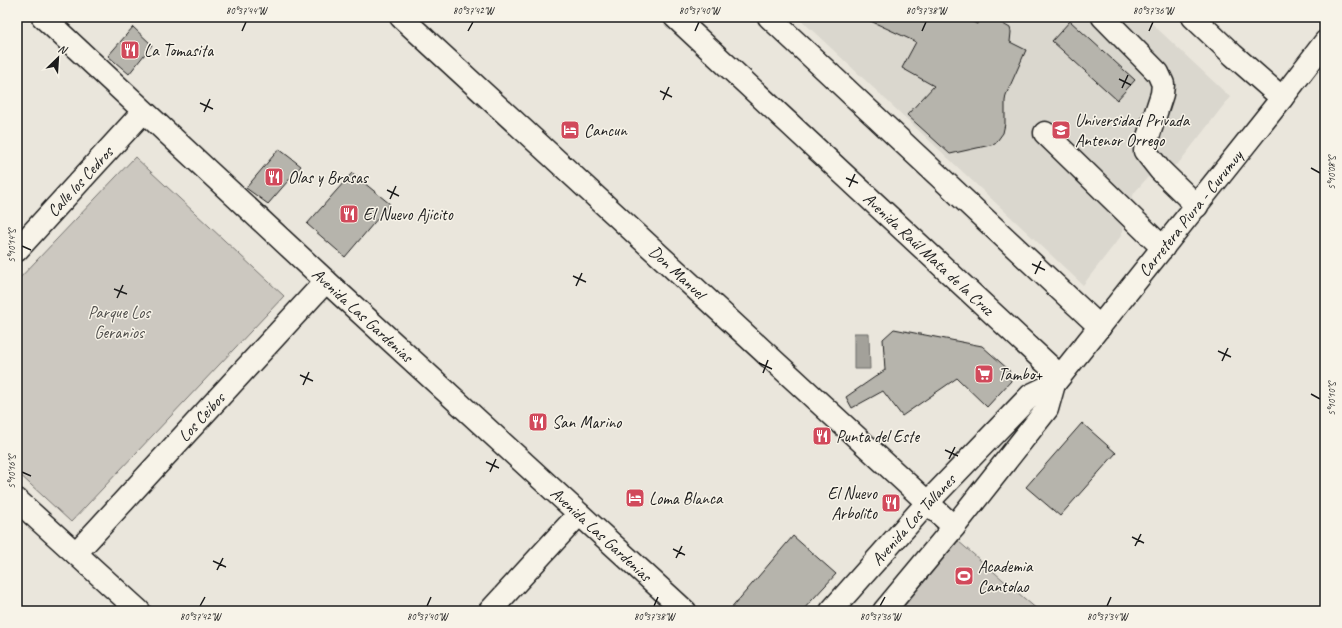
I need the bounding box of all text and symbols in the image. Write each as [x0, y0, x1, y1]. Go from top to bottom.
text: 80°37'44"W [226, 4, 268, 17]
text: 80°37'42"W [453, 4, 495, 17]
text: 80°37'40"W [679, 4, 721, 17]
text: 80°37'38"W [906, 4, 948, 17]
text: 80°37'36"W [1133, 4, 1175, 17]
north arrow [38, 38, 78, 78]
restaurant icon: La Tomasita [119, 39, 141, 61]
place label: La Tomasita [144, 40, 214, 61]
text: N [56, 41, 70, 58]
place label: Universidad Privada Antenor Orrego [1075, 110, 1191, 151]
hotel icon: Cancun [559, 119, 581, 141]
school or university icon: Universidad Privada Antenor Orrego [1050, 119, 1072, 141]
place label: Cancun [584, 120, 628, 141]
street label: Calle los Cedros [42, 140, 119, 221]
street label: Carretera Piura - Curumuy [1133, 145, 1248, 281]
text: 5°10'08"S [1325, 154, 1338, 190]
restaurant icon: Olas y Brasas [263, 166, 285, 188]
place label: Olas y Brasas [288, 167, 370, 188]
street label: Avenida Raúl Mata de la Cruz [859, 188, 1000, 321]
restaurant icon: El Nuevo Ajicito [338, 203, 360, 225]
place label: El Nuevo Ajicito [363, 204, 454, 225]
text: 5°10'14"S [5, 227, 18, 263]
street label: Don Manuel [645, 241, 712, 305]
street label: Avenida Las Gardenias [308, 263, 419, 367]
park label: Parque Los Geranios [88, 302, 152, 343]
supermarket icon: Tambo+ [973, 363, 995, 385]
place label: Tambo+ [998, 364, 1044, 385]
text: 5°10'10"S [1325, 380, 1338, 416]
street label: Los Ceibos [173, 386, 230, 446]
restaurant icon: San Marino [527, 411, 549, 433]
place label: San Marino [552, 412, 622, 433]
restaurant icon: Punta del Este [811, 425, 833, 447]
place label: Punta del Este [836, 426, 920, 447]
text: 5°10'16"S [5, 453, 18, 489]
street label: Avenida Los Tallanes [866, 469, 961, 569]
street label: Avenida Las Gardenias [546, 482, 657, 587]
place label: El Nuevo Arbolito [827, 483, 878, 524]
hotel icon: Loma Blanca [624, 487, 646, 509]
place label: Loma Blanca [649, 488, 724, 509]
restaurant icon: El Nuevo Arbolito [880, 492, 902, 514]
place label: Academia Cantolao [978, 556, 1034, 597]
sports icon: Academia Cantolao [953, 565, 975, 587]
text: 80°37'42"W [180, 610, 222, 623]
text: 80°37'40"W [407, 610, 449, 623]
text: 80°37'38"W [634, 610, 676, 623]
text: 80°37'36"W [860, 610, 902, 623]
text: 80°37'34"W [1087, 610, 1129, 623]

